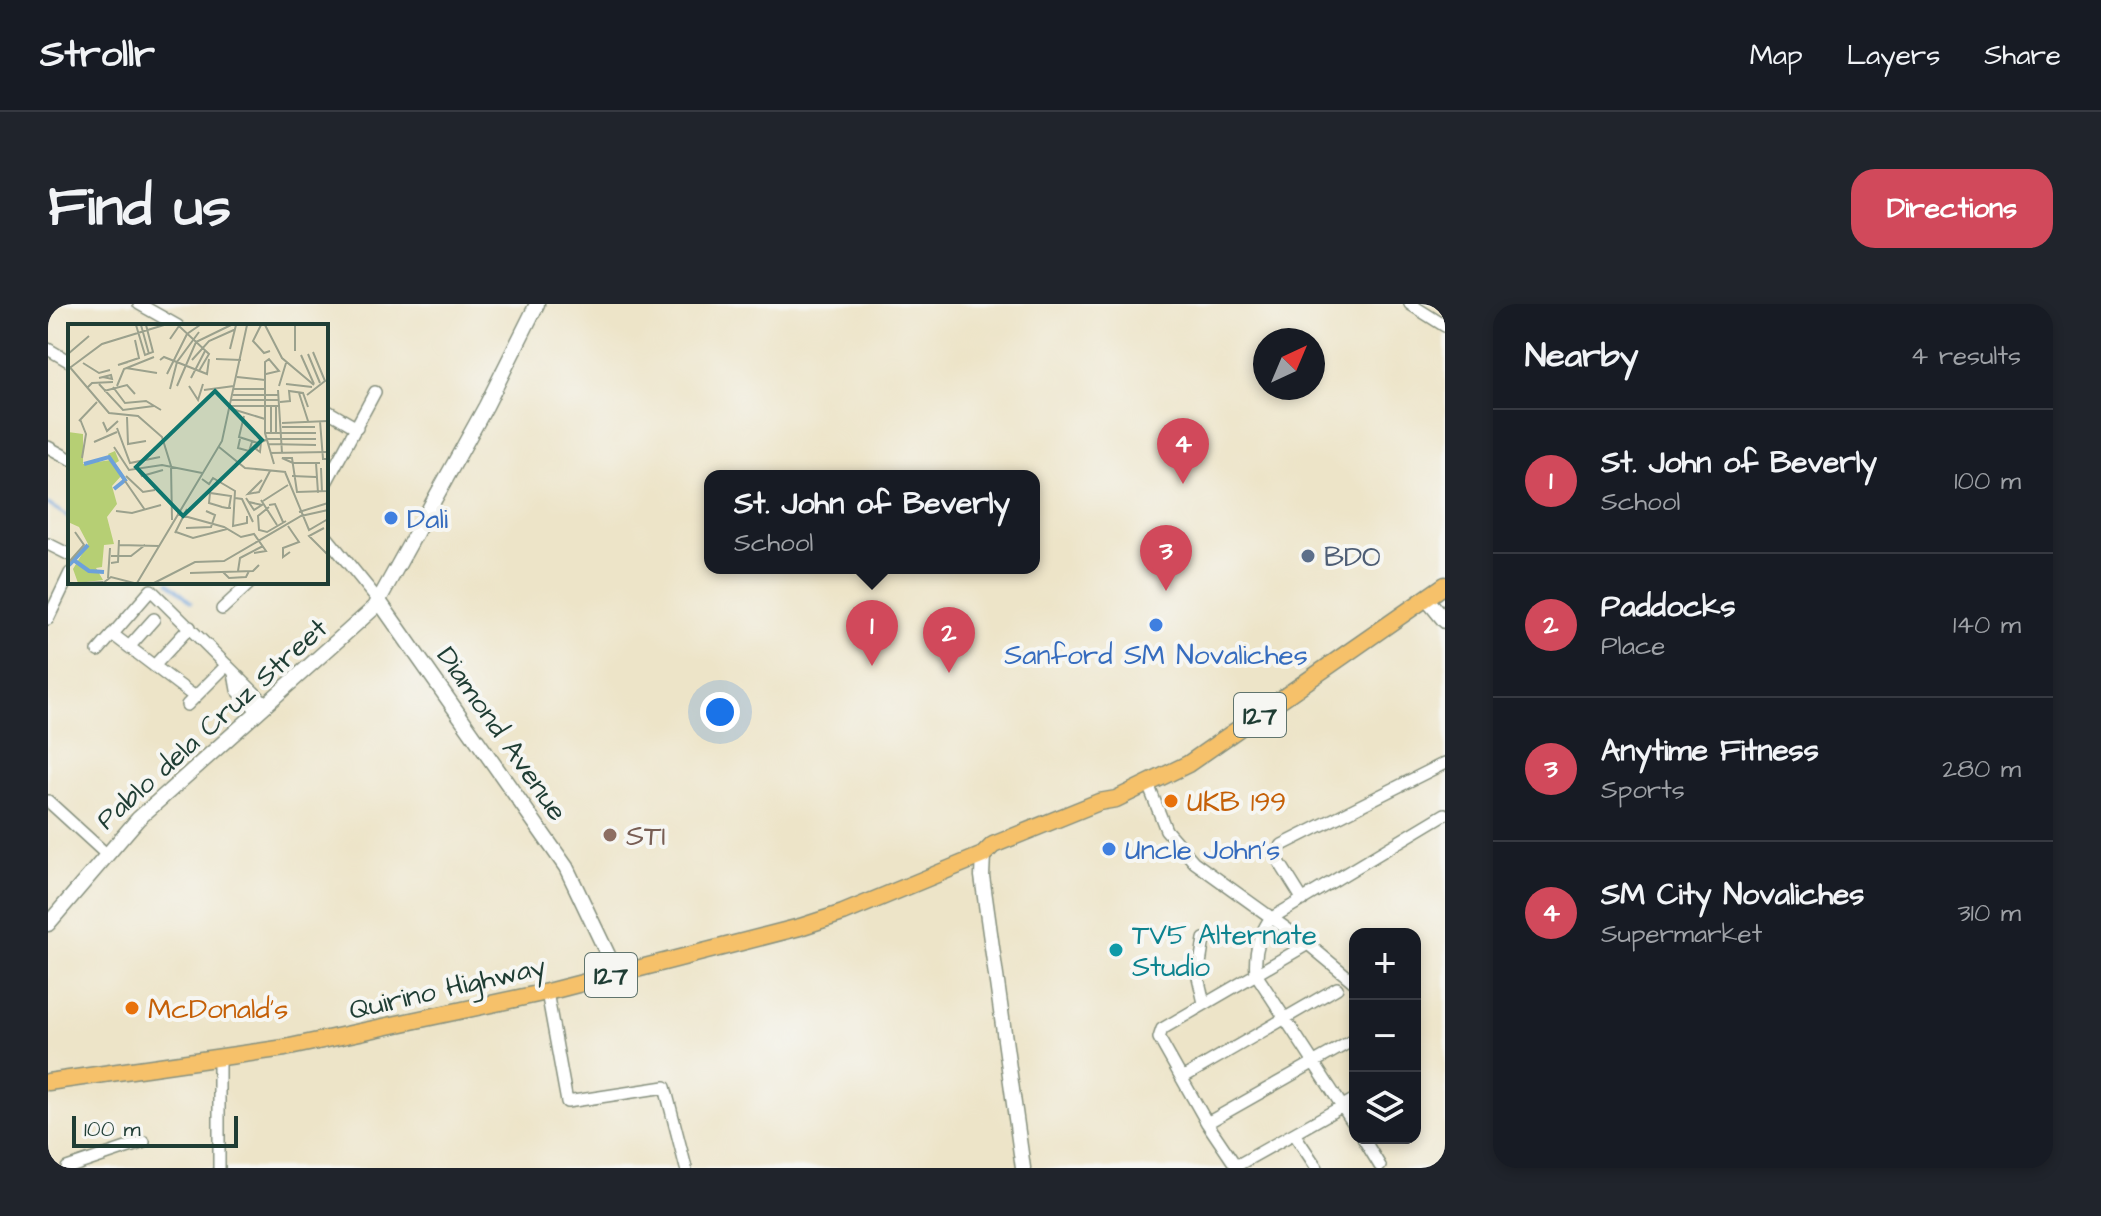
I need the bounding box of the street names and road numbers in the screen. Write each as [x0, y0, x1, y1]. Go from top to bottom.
street label: Pablo dela Cruz Street [88, 609, 337, 839]
street label: Diamond Avenue [427, 639, 576, 829]
road number: 127 [1234, 693, 1286, 737]
street label: Quirino Highway [345, 947, 550, 1032]
road number: 127 [585, 953, 637, 997]

